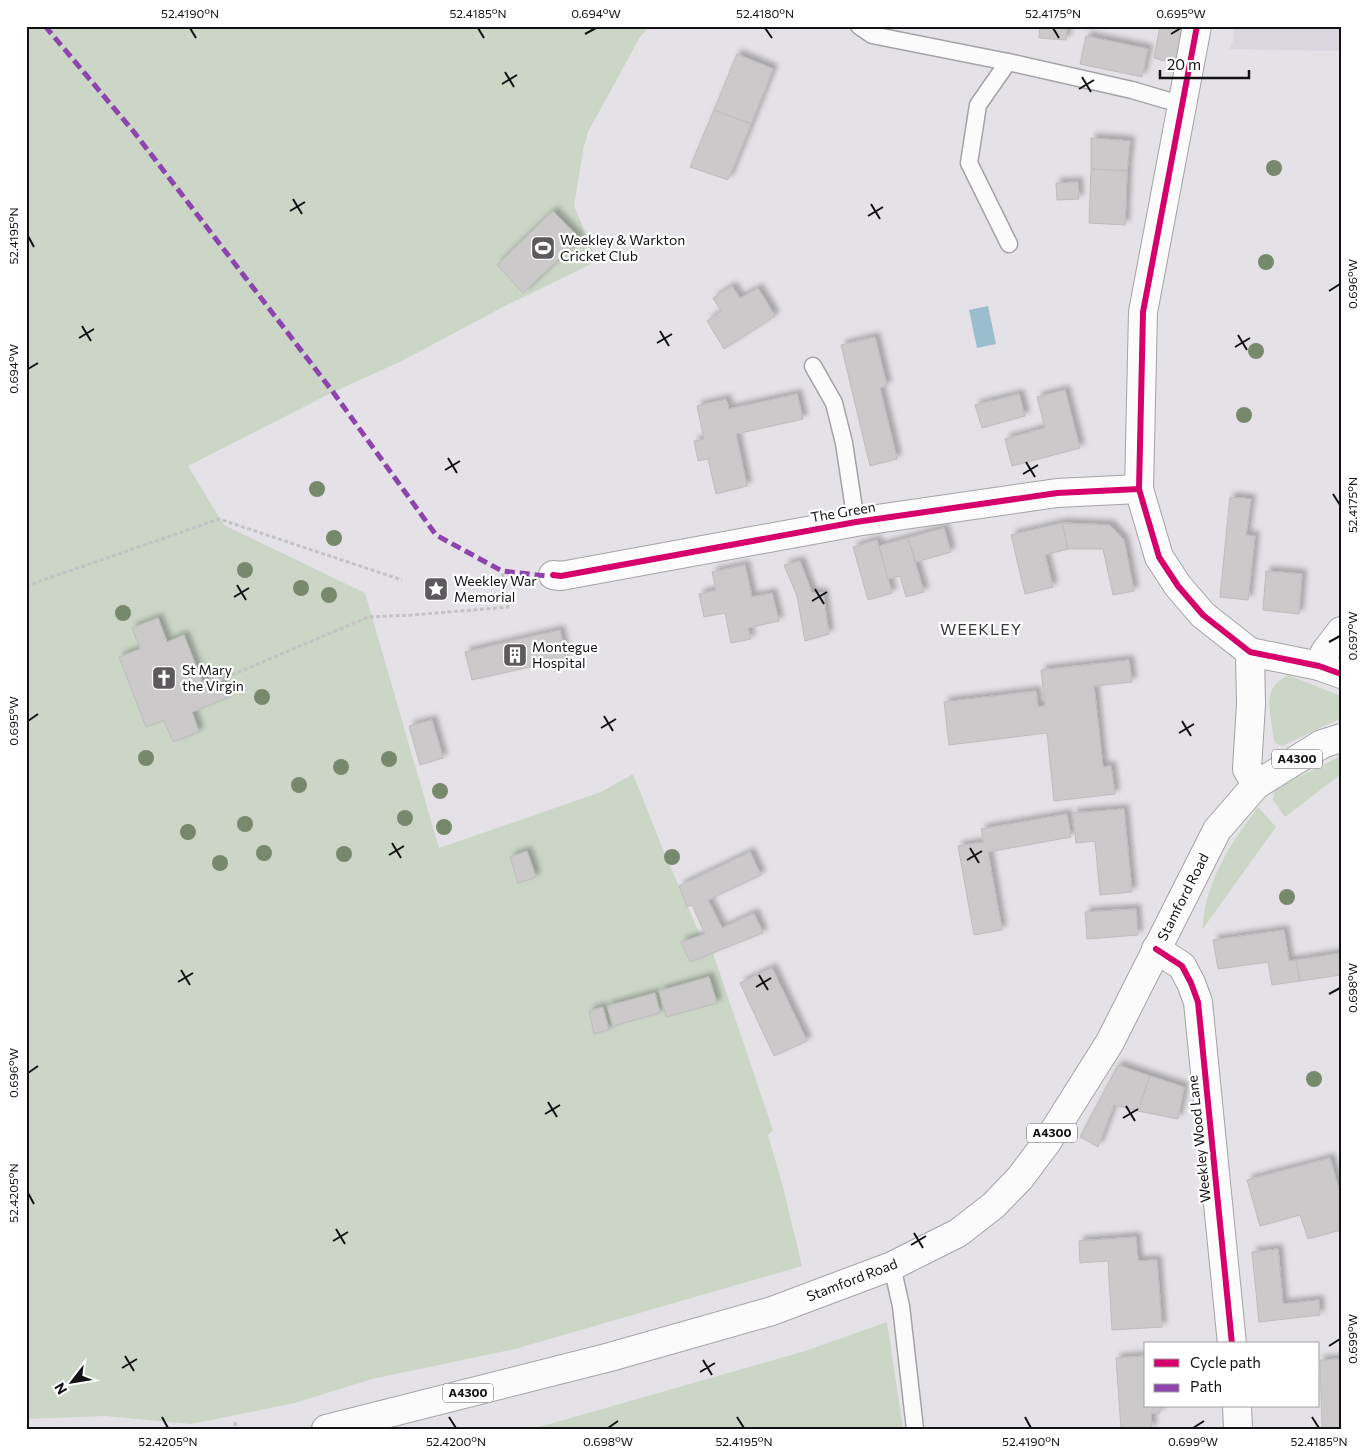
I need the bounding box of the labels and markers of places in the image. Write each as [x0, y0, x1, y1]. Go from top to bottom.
place label: Weekley & Warkton Cricket Club [560, 231, 685, 264]
sports icon: Weekley & Warkton Cricket Club [530, 235, 556, 261]
place label: Weekley War Memorial [454, 572, 537, 605]
place icon: Weekley War Memorial [423, 576, 449, 602]
place label: Montegue Hospital [532, 638, 598, 671]
building icon: Montegue Hospital [502, 642, 528, 668]
place label: St Mary the Virgin [182, 661, 244, 694]
church icon: St Mary the Virgin [151, 665, 177, 691]

